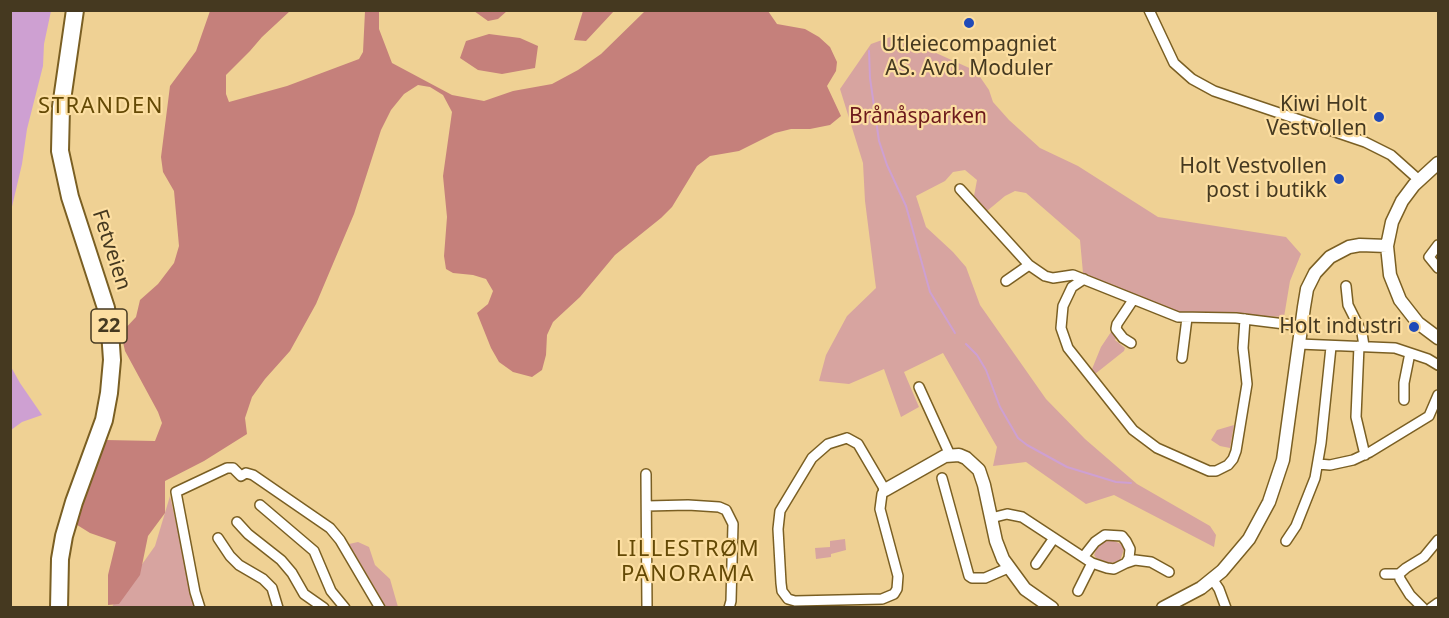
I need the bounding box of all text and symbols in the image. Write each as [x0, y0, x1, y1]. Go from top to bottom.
marker: Utleiecompagniet AS. Avd. Moduler [962, 16, 976, 30]
place label: Utleiecompagniet AS. Avd. Moduler [881, 32, 1057, 82]
place label: Kiwi Holt Vestvollen [1266, 92, 1367, 142]
district label: STRANDEN [38, 94, 164, 120]
park label: Brånåsparken [849, 104, 987, 130]
marker: Kiwi Holt Vestvollen [1372, 110, 1386, 124]
place label: Holt Vestvollen post i butikk [1180, 154, 1327, 204]
marker: Holt Vestvollen post i butikk [1332, 172, 1346, 186]
street label: Fetveien [86, 207, 136, 293]
road number: 22 [91, 309, 127, 343]
place label: Holt industri [1279, 314, 1402, 340]
marker: Holt industri [1407, 320, 1421, 334]
district label: LILLESTRØM PANORAMA [616, 537, 760, 588]

